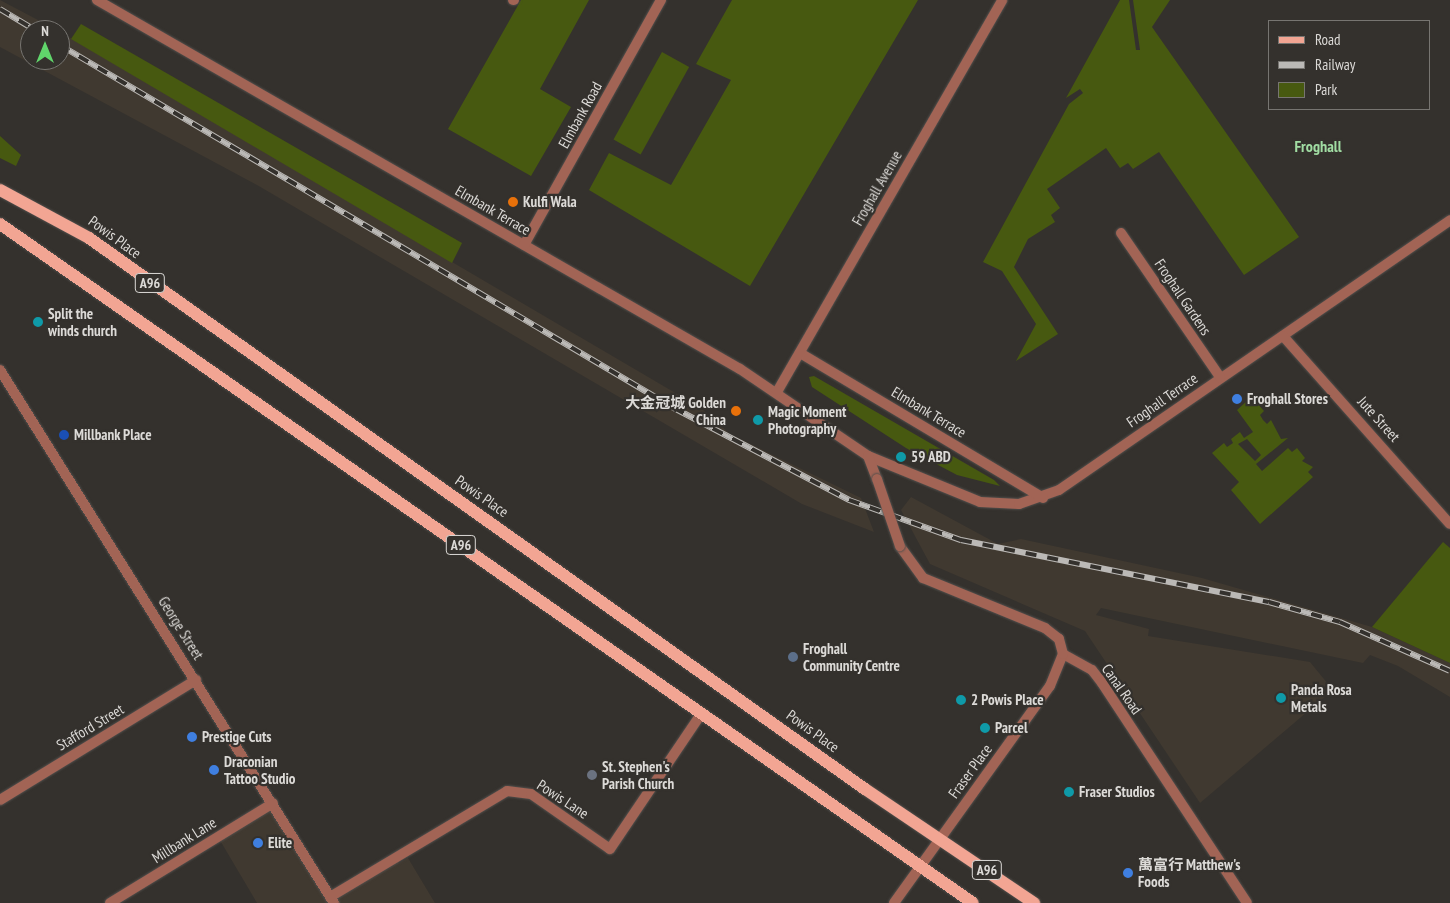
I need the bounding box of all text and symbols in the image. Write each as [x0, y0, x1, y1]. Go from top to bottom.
north arrow [20, 20, 70, 70]
legend [1268, 20, 1430, 110]
text: N [41, 22, 49, 40]
text: Road [1315, 30, 1341, 49]
text: Railway [1315, 55, 1355, 74]
street label: Elmbank Road [554, 79, 606, 151]
text: Park [1315, 80, 1337, 99]
district label: Froghall [1294, 136, 1342, 156]
street label: Froghall Avenue [848, 147, 906, 229]
street label: Elmbank Terrace [452, 181, 534, 239]
place label: Kulfi Wala [523, 193, 577, 211]
marker: Kulfi Wala [507, 196, 519, 208]
street label: Powis Place [85, 212, 145, 262]
street label: Froghall Gardens [1151, 256, 1215, 338]
road number: A96 [134, 272, 166, 294]
place label: Split the winds church [48, 304, 117, 339]
marker: Split the winds church [32, 316, 44, 328]
street label: Froghall Terrace [1123, 369, 1201, 431]
street label: Elmbank Terrace [888, 382, 970, 442]
place label: Froghall Stores [1247, 390, 1328, 408]
place label: 大金冠城 Golden China [625, 393, 726, 428]
marker: Froghall Stores [1231, 393, 1243, 405]
street label: Jute Street [1354, 393, 1404, 445]
place label: Magic Moment Photography [768, 402, 847, 437]
marker: 大金冠城 Golden China [730, 405, 742, 417]
marker: Magic Moment Photography [752, 414, 764, 426]
place label: Millbank Place [74, 426, 152, 444]
marker: Millbank Place [58, 429, 70, 441]
place label: 59 ABD [911, 448, 951, 466]
marker: 59 ABD [895, 451, 907, 463]
street label: Powis Place [452, 471, 512, 521]
road number: A96 [445, 534, 477, 556]
street label: George Street [155, 593, 207, 663]
place label: Froghall Community Centre [803, 639, 901, 674]
marker: Froghall Community Centre [787, 651, 799, 663]
street label: Canal Road [1098, 660, 1146, 718]
place label: Panda Rosa Metals [1291, 680, 1352, 715]
place label: 2 Powis Place [971, 691, 1044, 709]
marker: Panda Rosa Metals [1275, 692, 1287, 704]
marker: 2 Powis Place [955, 694, 967, 706]
street label: Stafford Street [53, 700, 127, 754]
street label: Powis Place [783, 706, 843, 756]
place label: Parcel [995, 719, 1028, 737]
marker: Parcel [979, 722, 991, 734]
place label: Prestige Cuts [202, 728, 272, 746]
marker: Prestige Cuts [186, 731, 198, 743]
street label: Fraser Place [944, 740, 996, 802]
place label: Draconian Tattoo Studio [224, 752, 295, 787]
place label: St. Stephen's Parish Church [602, 757, 674, 792]
marker: Draconian Tattoo Studio [208, 764, 220, 776]
marker: St. Stephen's Parish Church [586, 769, 598, 781]
street label: Powis Lane [534, 776, 592, 822]
place label: Fraser Studios [1079, 783, 1155, 801]
marker: Fraser Studios [1063, 786, 1075, 798]
street label: Millbank Lane [148, 813, 220, 867]
place label: Elite [268, 834, 292, 852]
marker: Elite [252, 837, 264, 849]
place label: 萬富行 Matthew's Foods [1138, 855, 1241, 890]
road number: A96 [971, 858, 1003, 882]
marker: 萬富行 Matthew's Foods [1122, 867, 1134, 879]

